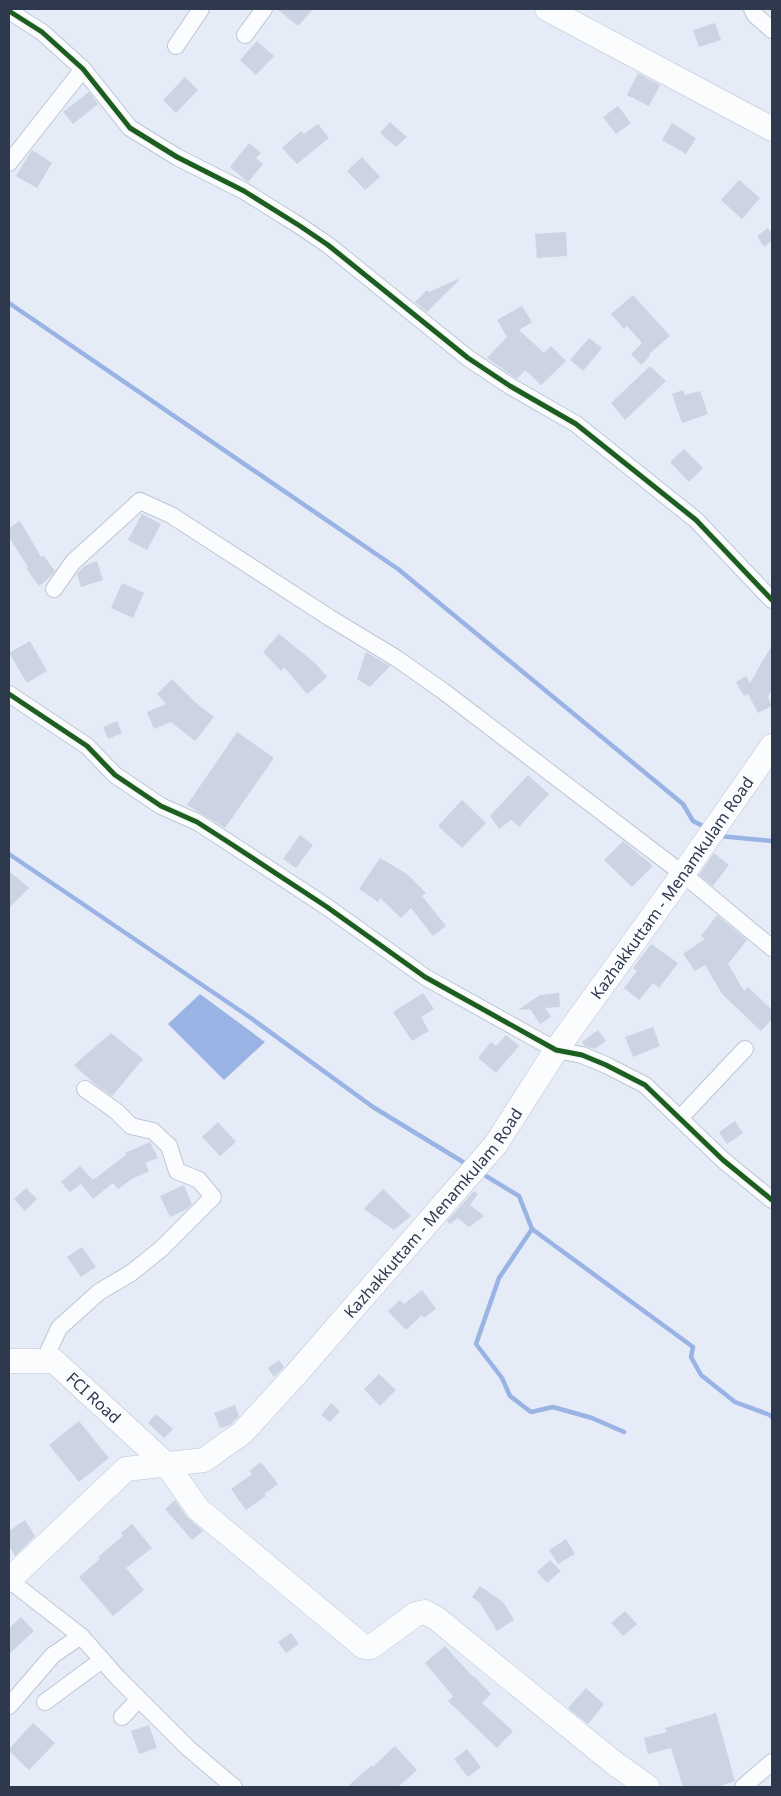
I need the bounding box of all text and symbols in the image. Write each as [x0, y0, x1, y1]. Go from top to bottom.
street label: Kazhakkuttam - Menamkulam Road [585, 772, 758, 1003]
street label: Kazhakkuttam - Menamkulam Road [339, 1104, 527, 1323]
street label: FCI Road [62, 1367, 126, 1428]

